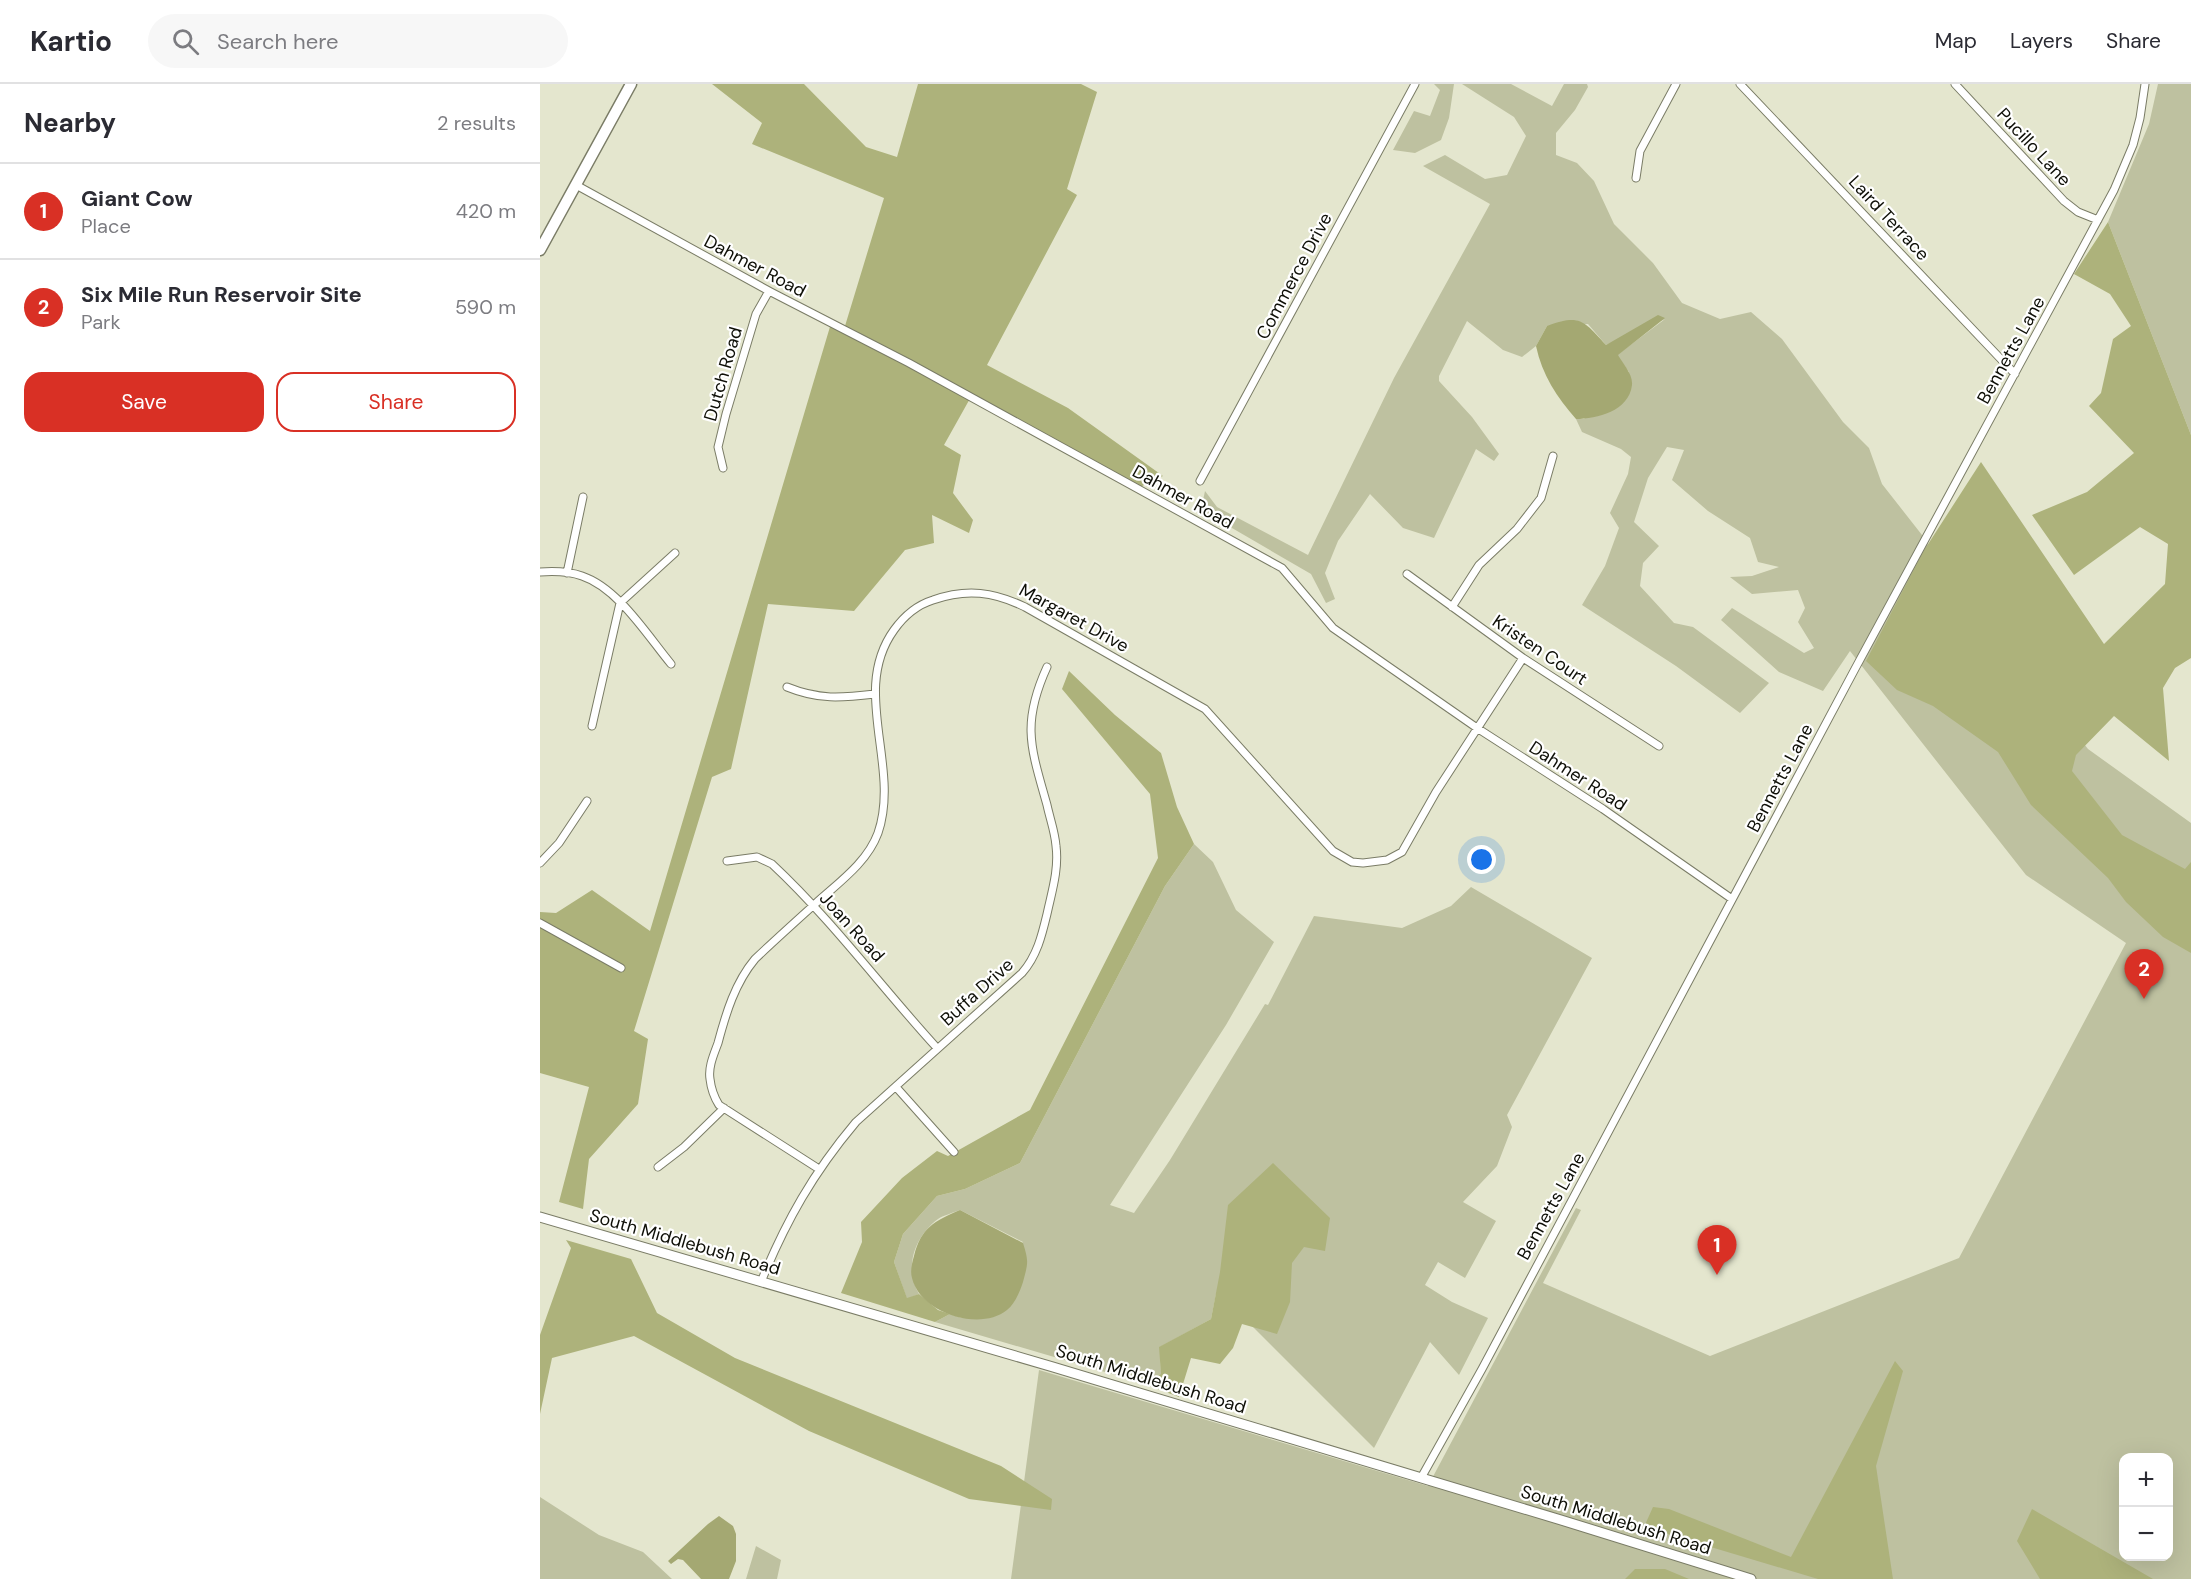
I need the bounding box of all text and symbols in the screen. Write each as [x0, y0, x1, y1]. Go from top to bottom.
search box [148, 14, 568, 68]
text: Kartio [30, 23, 112, 60]
icon: search [169, 25, 202, 58]
text: Search here [217, 27, 338, 56]
text: Map [1935, 27, 1977, 55]
text: Layers [2010, 27, 2073, 55]
text: Share [2106, 27, 2161, 55]
street label: Pucillo Lane [1992, 103, 2076, 191]
text: Nearby [24, 106, 116, 140]
text: 2 results [437, 110, 516, 136]
street label: Laird Terrace [1843, 170, 1935, 266]
text: Giant Cow [81, 184, 193, 213]
text: 1 [40, 198, 47, 224]
text: 420 m [456, 198, 516, 224]
street label: Commerce Drive [1251, 208, 1337, 344]
text: Place [81, 213, 131, 239]
street label: Dahmer Road [700, 229, 810, 303]
text: Six Mile Run Reservoir Site [81, 280, 362, 309]
street label: Bennetts Lane [1972, 292, 2050, 408]
text: 2 [38, 294, 49, 320]
text: 590 m [455, 294, 516, 320]
text: Park [81, 309, 121, 335]
street label: Dutch Road [698, 324, 748, 424]
button: Save [24, 372, 264, 432]
button: Share [276, 372, 516, 432]
street label: Dahmer Road [1128, 459, 1238, 535]
street label: Margaret Drive [1015, 578, 1133, 658]
street label: Kristen Court [1488, 609, 1592, 691]
street label: Bennetts Lane [1741, 720, 1819, 836]
street label: Dahmer Road [1524, 735, 1632, 817]
your location [1467, 845, 1496, 874]
street label: Joan Road [814, 887, 890, 967]
pin: 2 [2124, 950, 2164, 999]
street label: Buffa Drive [935, 953, 1019, 1031]
street label: Bennetts Lane [1512, 1148, 1590, 1264]
street label: South Middlebush Road [587, 1203, 783, 1281]
pin: 1 [1698, 1226, 1736, 1275]
street label: South Middlebush Road [1053, 1339, 1249, 1419]
map controls [2119, 1453, 2173, 1561]
button: + [2119, 1453, 2173, 1507]
street label: South Middlebush Road [1518, 1480, 1714, 1560]
button: − [2119, 1507, 2173, 1561]

